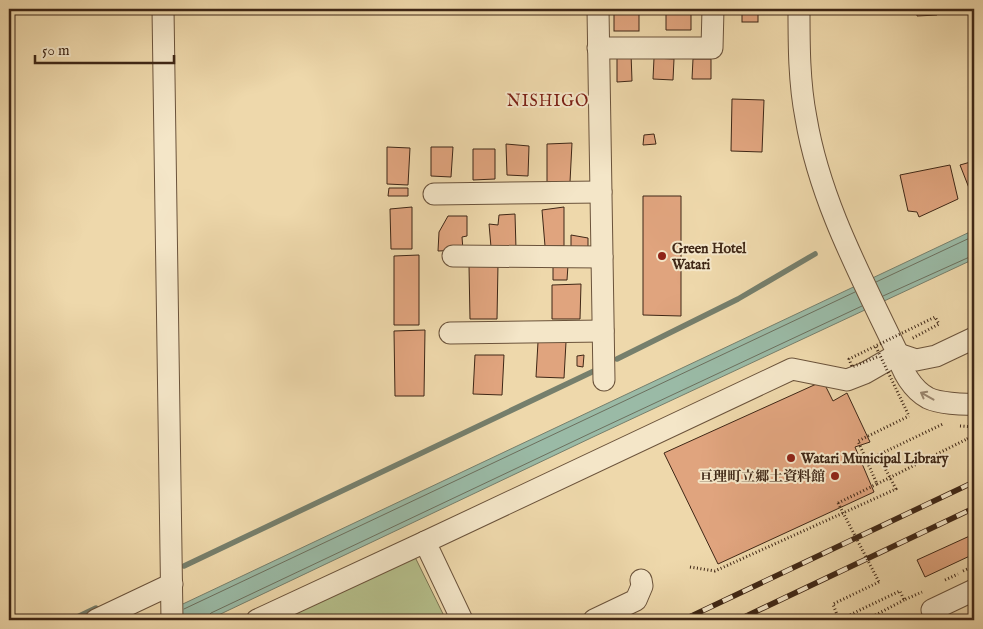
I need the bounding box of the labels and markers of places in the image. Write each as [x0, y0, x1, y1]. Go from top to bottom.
place label: Green Hotel Watari [671, 240, 747, 274]
marker: Green Hotel Watari [656, 250, 668, 262]
place label: Watari Municipal Library [800, 450, 949, 468]
marker: Watari Municipal Library [785, 452, 797, 464]
place label: 亘理町立郷土資料館 [699, 468, 825, 486]
marker: 亘理町立郷土資料館 [829, 470, 841, 482]

